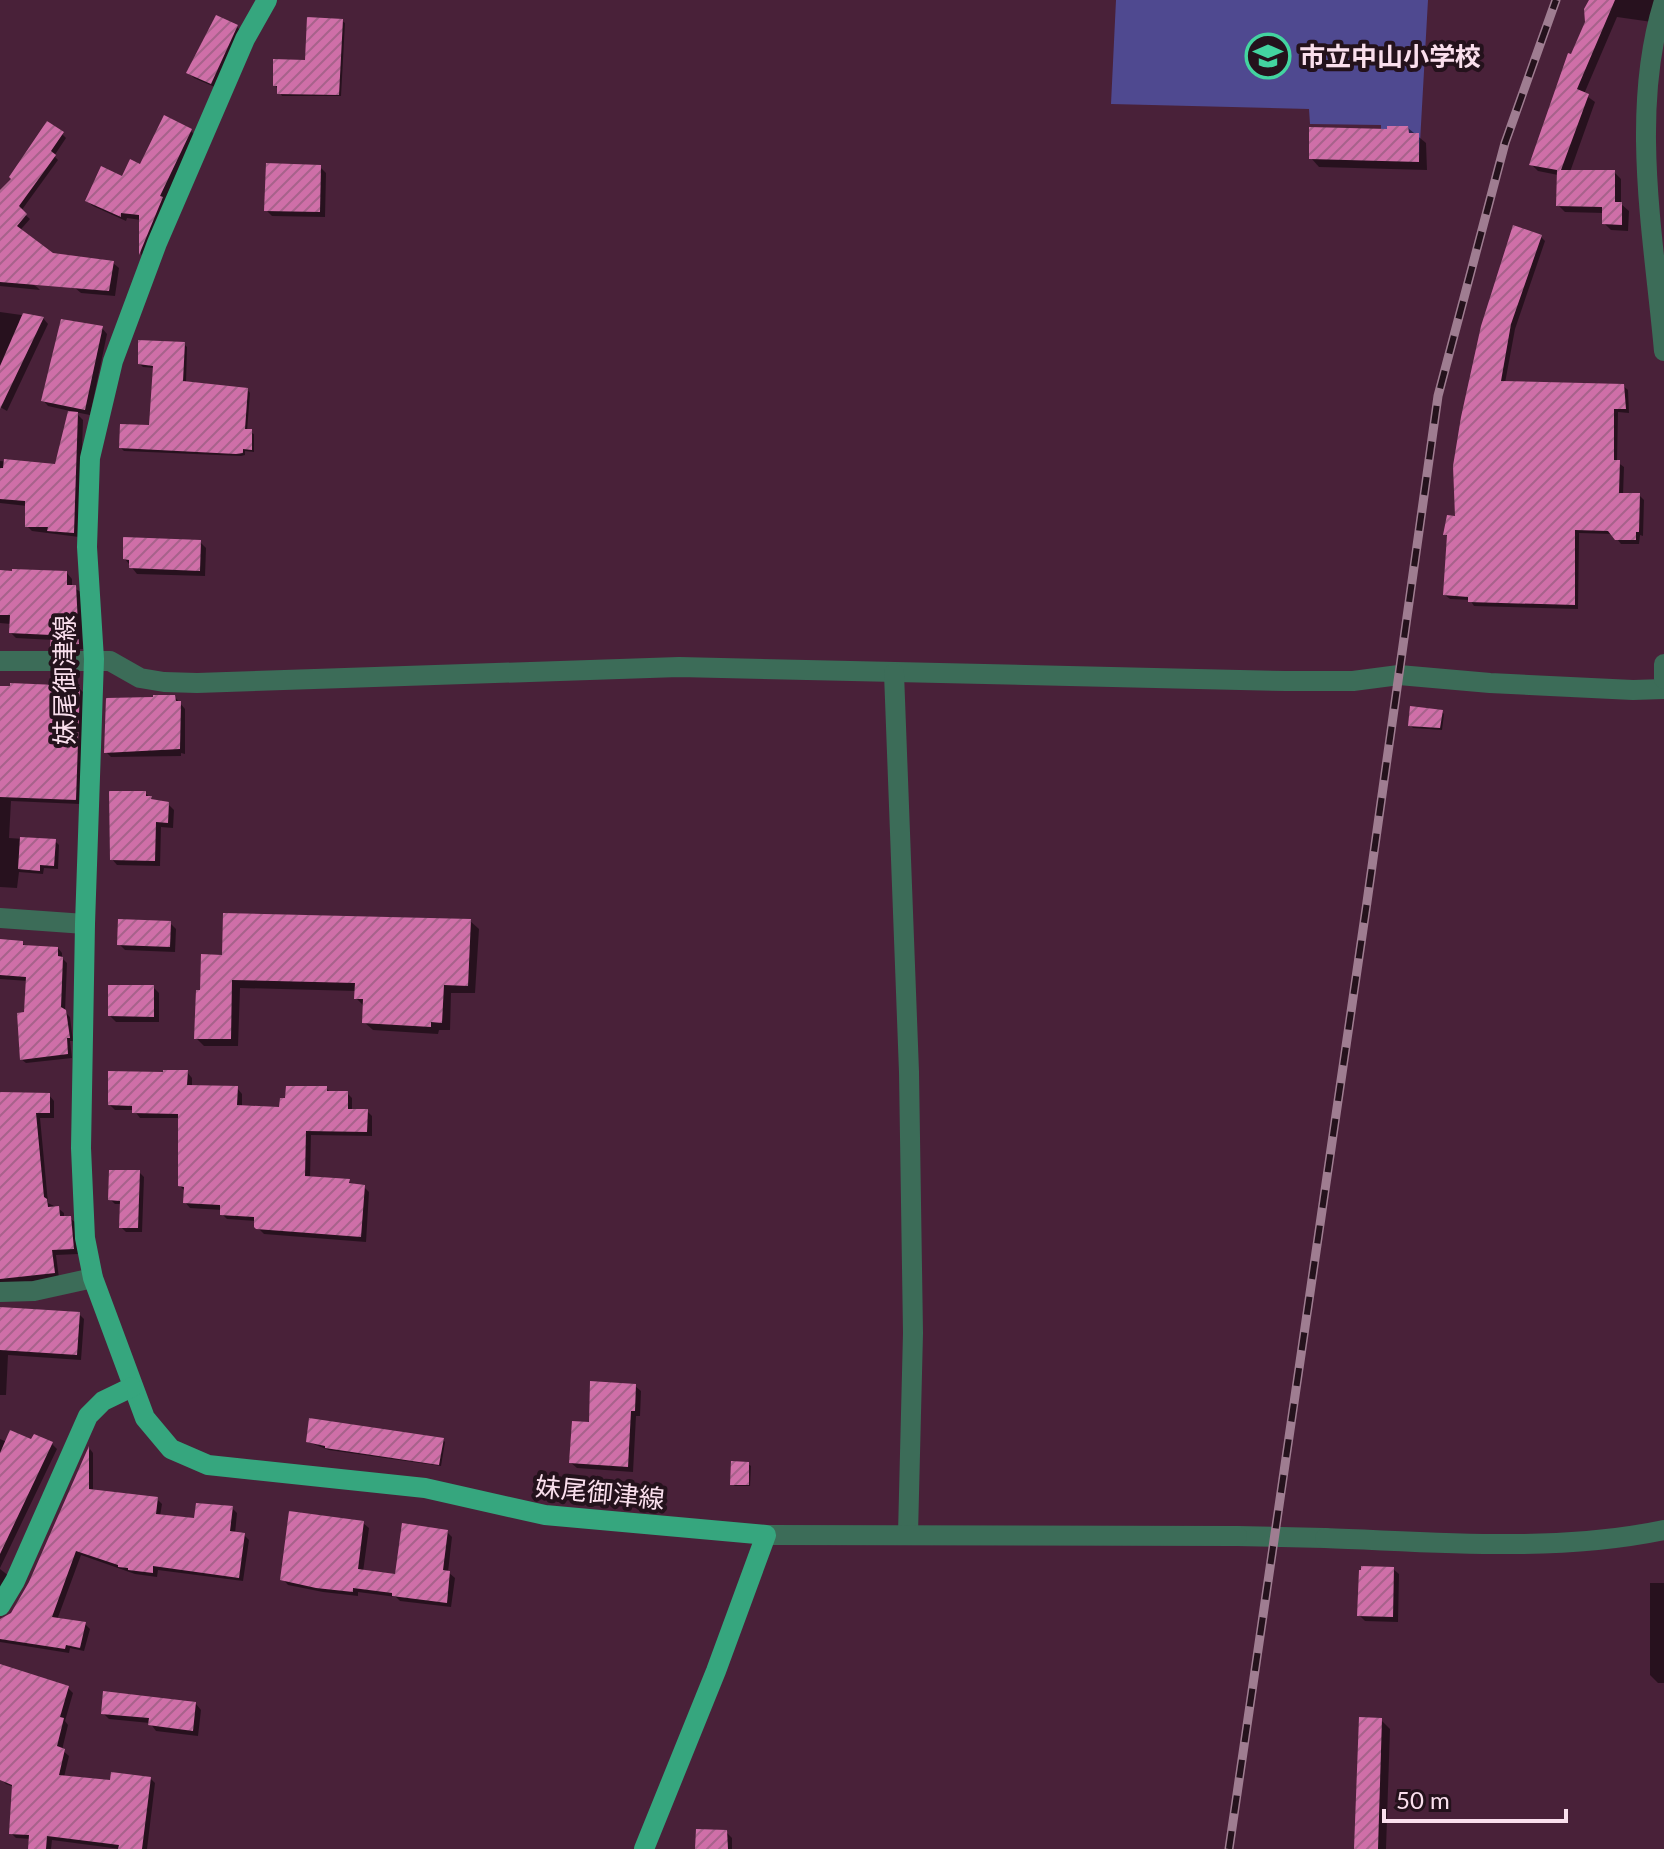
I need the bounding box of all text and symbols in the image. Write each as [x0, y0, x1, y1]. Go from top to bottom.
school or university icon: 市立中山小学校 [1244, 32, 1292, 80]
place label: 市立中山小学校 [1299, 40, 1481, 72]
street label: 妹尾御津線 [48, 615, 80, 745]
street label: 妹尾御津線 [534, 1469, 666, 1515]
scale bar [1384, 1773, 1566, 1823]
text: 50 m [1396, 1785, 1450, 1814]

